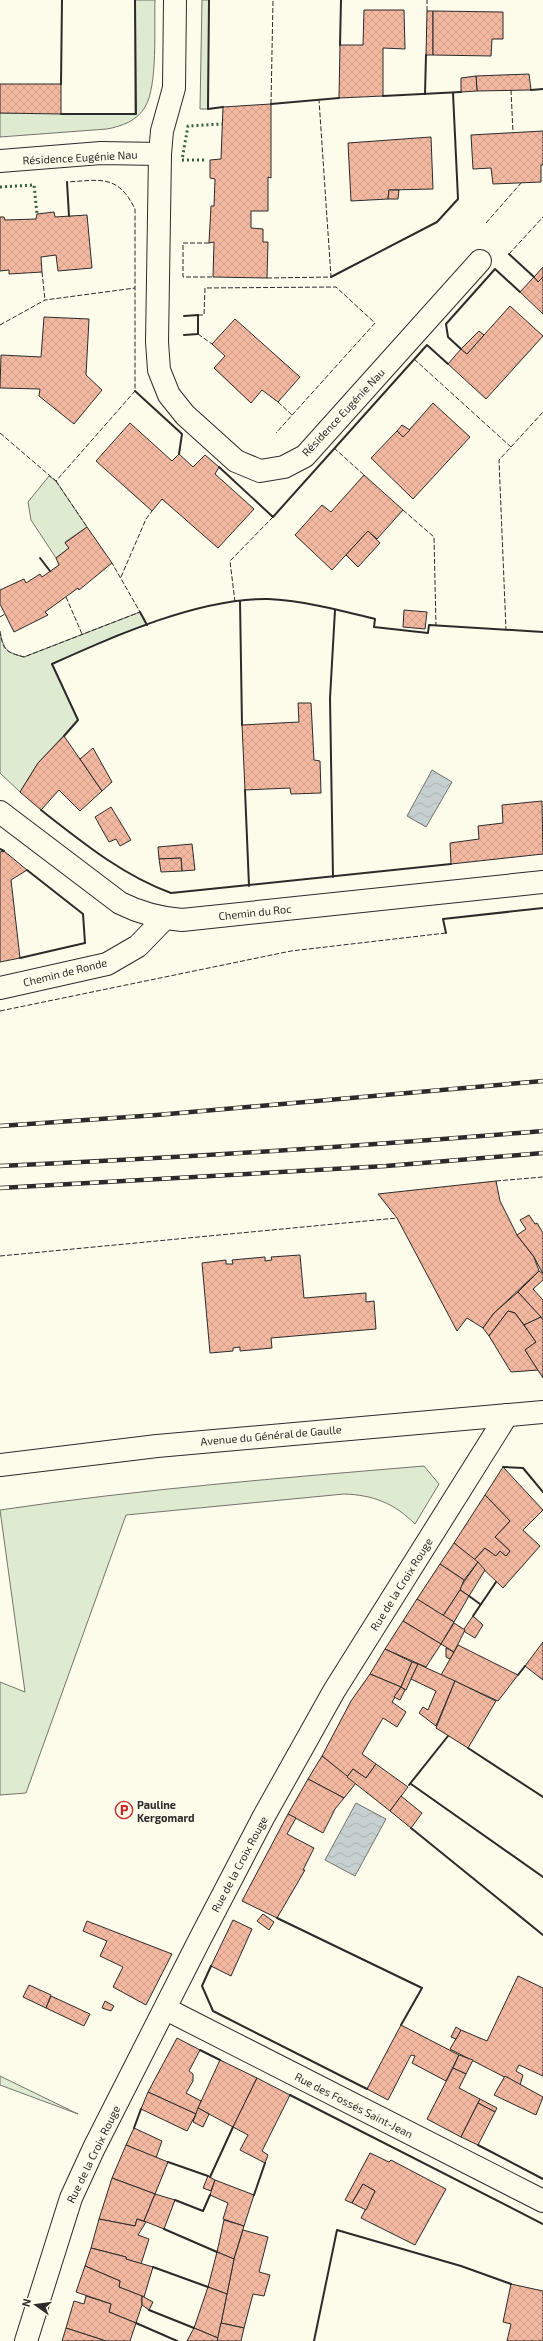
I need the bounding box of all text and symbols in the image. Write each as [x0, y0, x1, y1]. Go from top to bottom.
street label: Résidence Eugénie Nau [22, 147, 138, 167]
street label: Résidence Eugénie Nau [299, 365, 387, 459]
street label: Chemin du Roc [218, 902, 292, 922]
street label: Chemin de Ronde [22, 955, 108, 989]
street label: Avenue du Général de Gaulle [200, 1422, 342, 1448]
street label: Rue de la Croix Rouge [367, 1535, 435, 1633]
place label: Pauline Kergomard [137, 1798, 195, 1824]
parking icon: Pauline Kergomard [114, 1800, 134, 1820]
street label: Rue de la Croix Rouge [208, 1814, 270, 1914]
street label: Rue des Fossés Saint-Jean [293, 2069, 415, 2141]
street label: Rue de la Croix Rouge [64, 2103, 122, 2205]
north arrow [16, 2285, 56, 2325]
text: N [19, 2297, 33, 2308]

